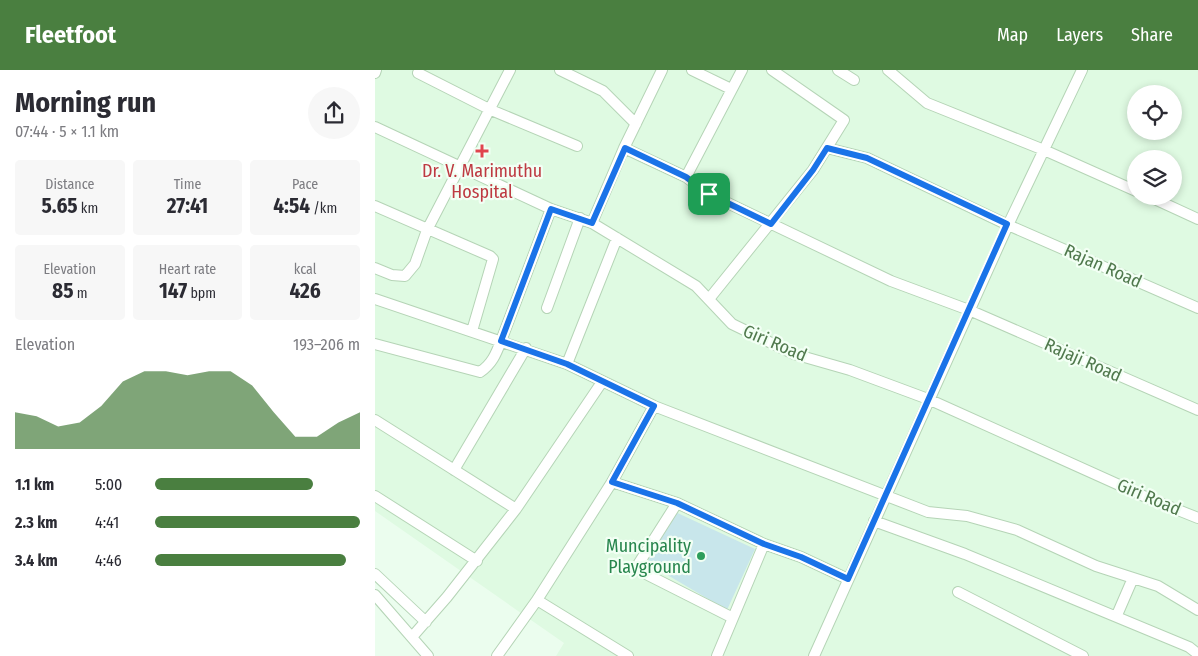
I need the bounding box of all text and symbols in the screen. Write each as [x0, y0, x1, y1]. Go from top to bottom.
text: Fleetfoot [25, 21, 116, 49]
text: Map [997, 24, 1028, 46]
text: Layers [1056, 24, 1103, 46]
text: Share [1131, 24, 1173, 46]
map controls [1127, 85, 1182, 205]
button: locate [1127, 85, 1182, 140]
text: Morning run [15, 86, 156, 119]
button: share [308, 87, 360, 139]
text: 07:44 · 5 × 1.1 km [15, 122, 119, 141]
marker: Dr. V. Marimuthu Hospital [475, 144, 489, 158]
button: layers [1127, 150, 1182, 205]
place label: Dr. V. Marimuthu Hospital [422, 160, 542, 203]
pin [688, 173, 730, 215]
text: Distance [45, 176, 94, 193]
text: Time [174, 176, 201, 193]
text: Pace [292, 176, 318, 193]
icon: arrive [695, 180, 723, 208]
text: 5.65 [41, 193, 78, 219]
text: 27:41 [167, 193, 208, 219]
text: 4:54 [273, 193, 310, 219]
text: km [78, 200, 98, 217]
text: /km [310, 200, 337, 217]
street label: Rajan Road [1061, 239, 1145, 293]
text: Elevation [43, 261, 96, 278]
text: Heart rate [159, 261, 216, 278]
text: kcal [294, 261, 316, 278]
text: 85 [52, 278, 74, 304]
text: 147 [159, 278, 187, 304]
text: 426 [290, 278, 321, 304]
text: m [74, 285, 88, 302]
text: bpm [187, 285, 216, 302]
street label: Giri Road [740, 320, 810, 366]
street label: Rajaji Road [1041, 333, 1125, 387]
text: Elevation [15, 335, 75, 354]
text: 193–206 m [293, 335, 360, 354]
street label: Giri Road [1114, 474, 1184, 520]
text: 1.1 km [15, 475, 54, 494]
text: 5:00 [95, 475, 122, 494]
text: 2.3 km [15, 513, 58, 532]
text: 4:41 [95, 513, 119, 532]
place label: Muncipality Playground [606, 535, 691, 578]
marker: Muncipality Playground [695, 550, 707, 562]
text: 3.4 km [15, 551, 58, 570]
text: 4:46 [95, 551, 122, 570]

